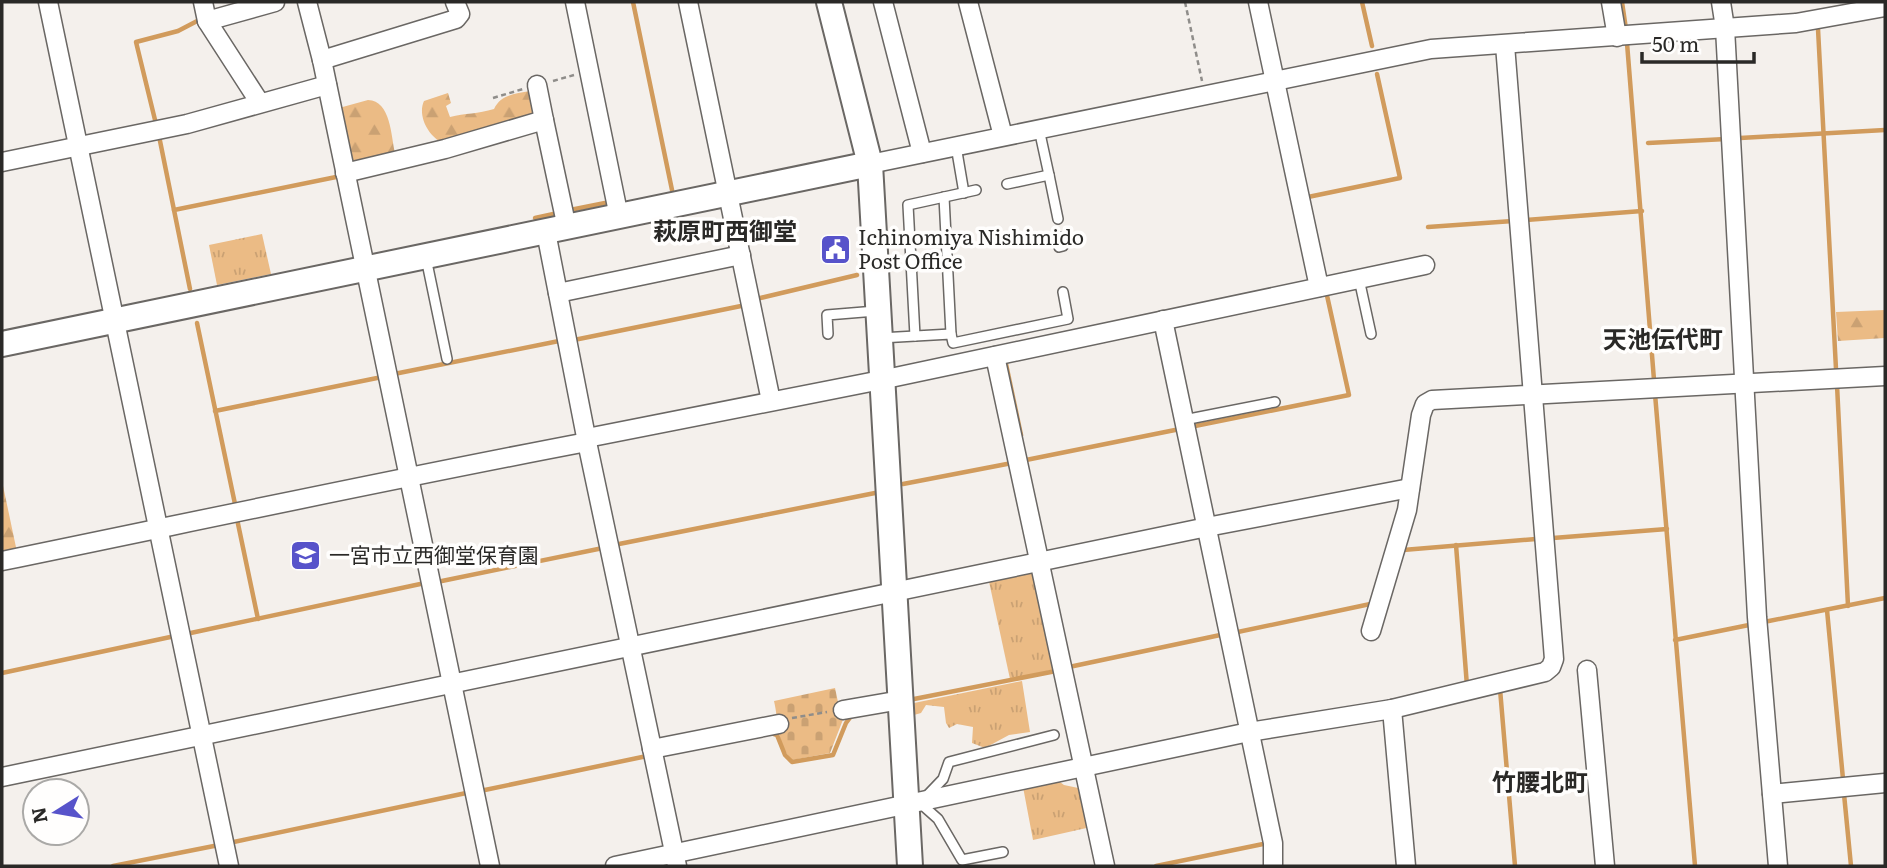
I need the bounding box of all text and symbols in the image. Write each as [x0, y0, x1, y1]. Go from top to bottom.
scale bar [1642, 21, 1754, 65]
text: 50 m [1652, 27, 1699, 58]
district label: 萩原町西御堂 [653, 212, 797, 247]
place label: Ichinomiya Nishimido Post Office [858, 220, 1084, 275]
public building icon: Ichinomiya Nishimido Post Office [818, 233, 852, 267]
district label: 天池伝代町 [1603, 320, 1723, 355]
place label: 一宮市立西御堂保育園 [329, 538, 539, 569]
school or university icon: 一宮市立西御堂保育園 [289, 539, 323, 573]
district label: 竹腰北町 [1492, 763, 1588, 798]
north arrow [21, 777, 91, 847]
text: N [23, 805, 54, 826]

